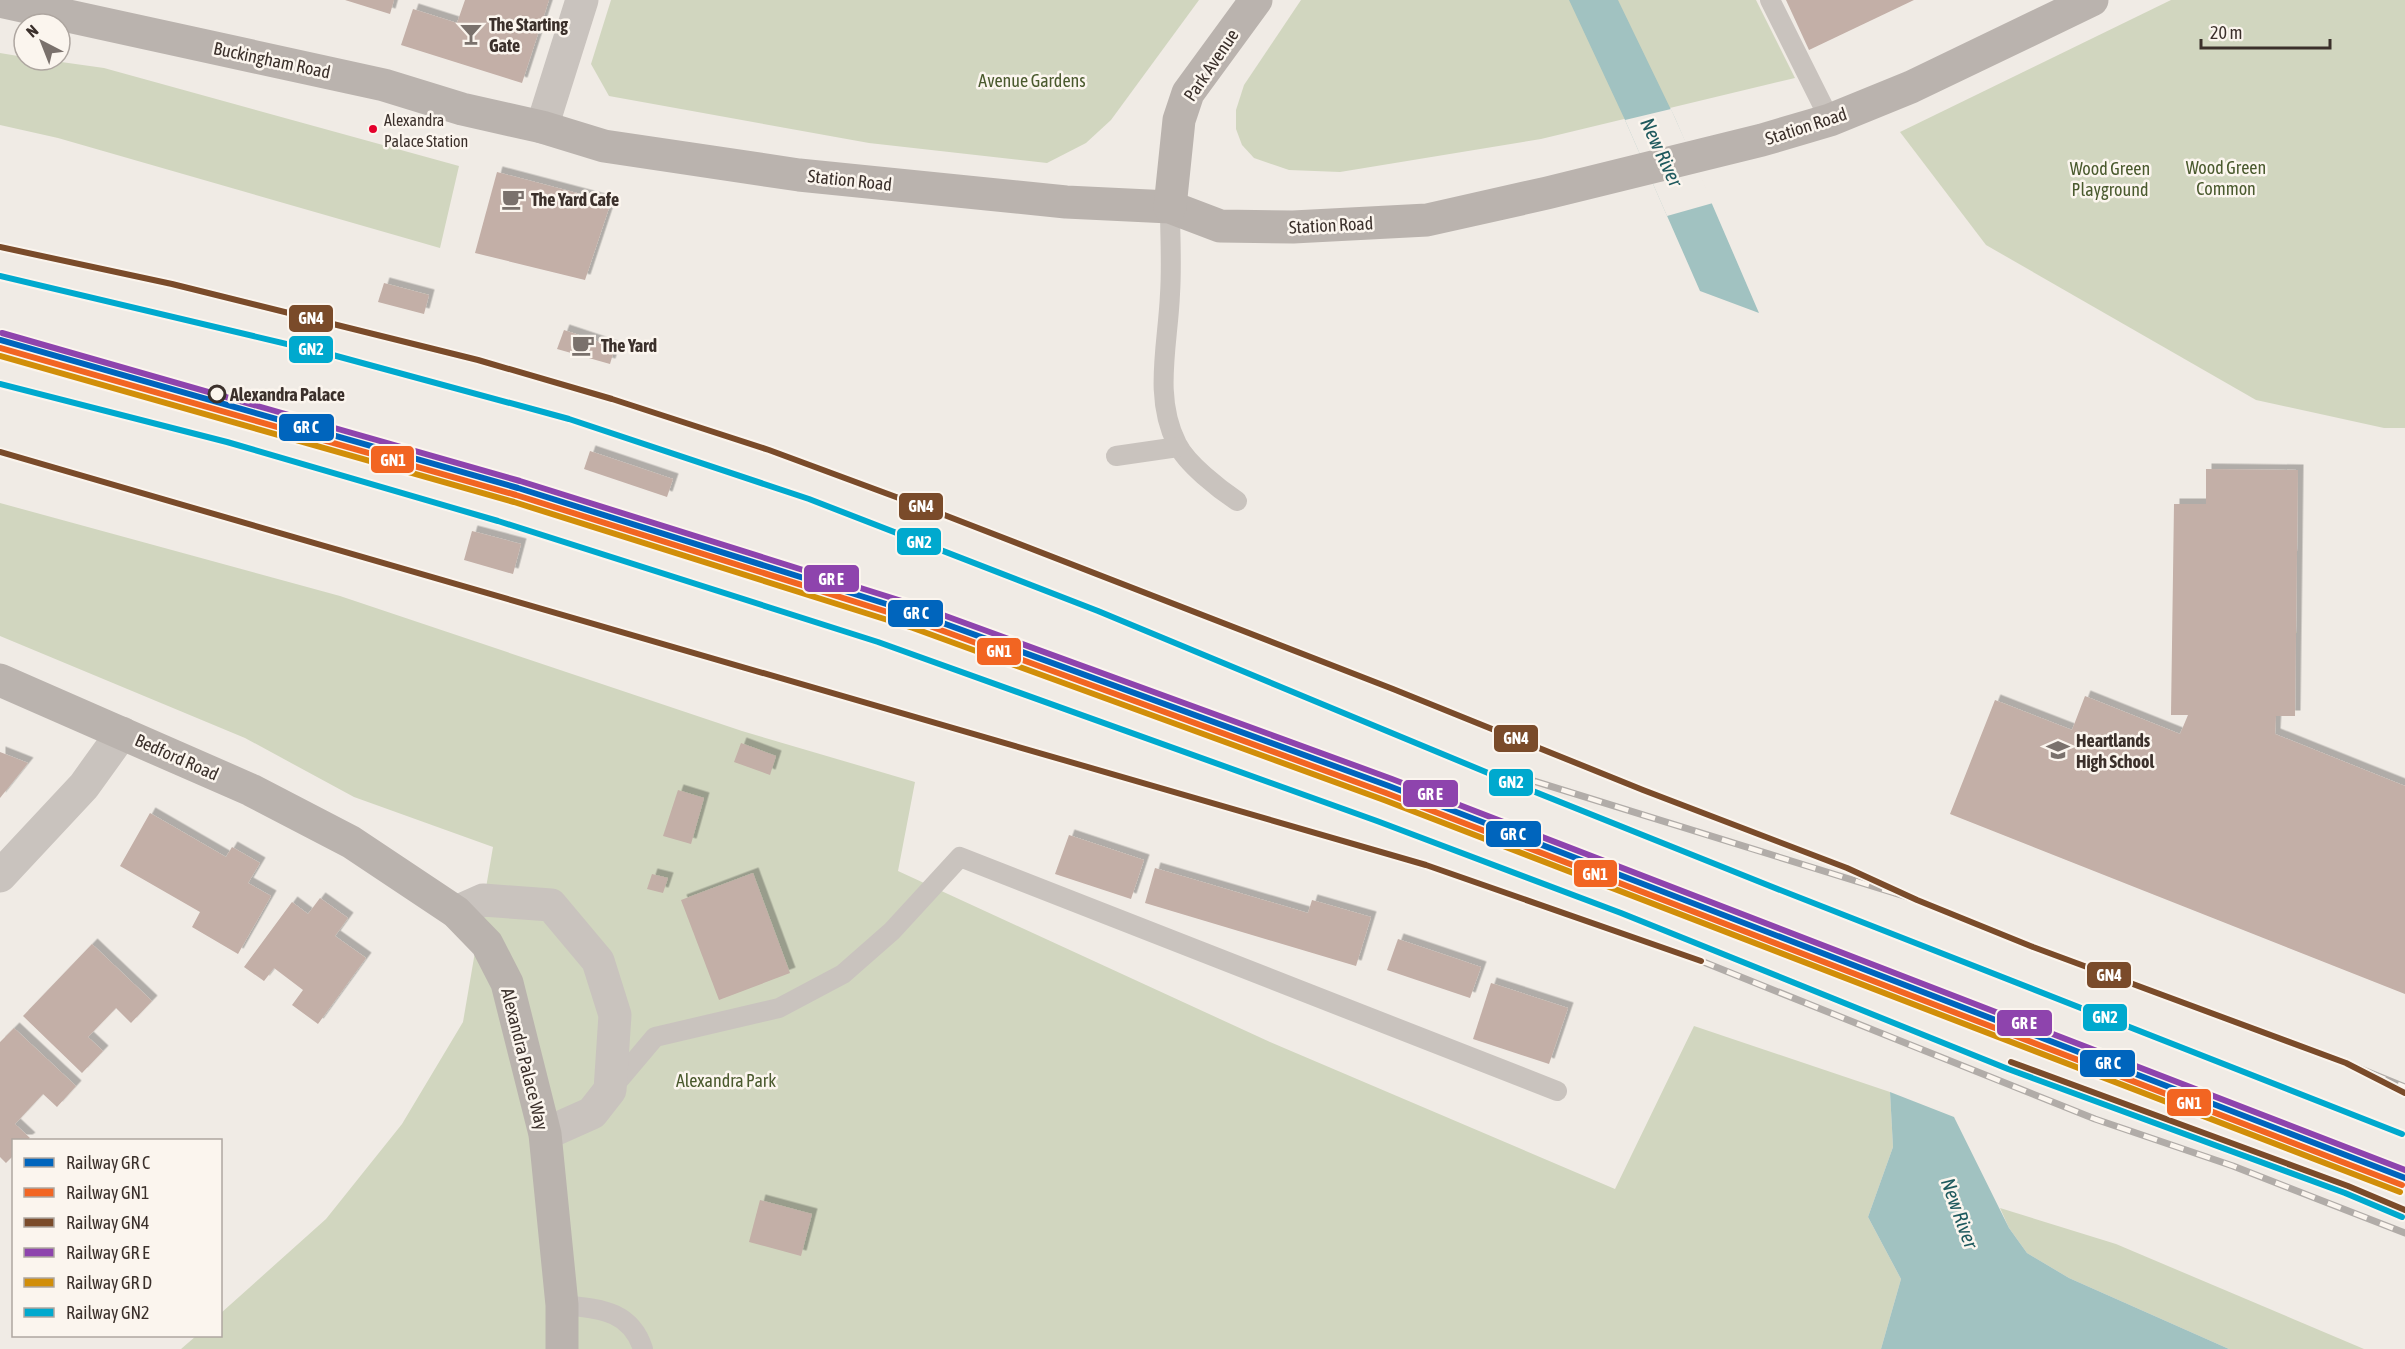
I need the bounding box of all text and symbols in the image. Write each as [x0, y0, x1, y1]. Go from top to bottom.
north arrow [12, 12, 72, 72]
scale bar [2201, 12, 2330, 50]
place label: The Starting Gate [489, 14, 568, 56]
text: N [22, 21, 41, 41]
bar icon: The Starting Gate [458, 21, 484, 47]
text: 20 m [2210, 22, 2242, 43]
street label: Park Avenue [1179, 25, 1243, 105]
street label: Buckingham Road [212, 37, 332, 83]
park label: Avenue Gardens [978, 70, 1086, 91]
street label: Station Road [1763, 103, 1849, 149]
place label: Alexandra Palace Station [384, 111, 468, 150]
water label: New River [1636, 114, 1688, 191]
marker: Alexandra Palace Station [367, 123, 379, 135]
park label: Wood Green Common [2186, 157, 2266, 199]
park label: Wood Green Playground [2070, 158, 2150, 200]
street label: Station Road [807, 165, 893, 195]
cafe icon: The Yard Cafe [500, 186, 526, 212]
place label: The Yard Cafe [531, 189, 619, 210]
street label: Station Road [1288, 212, 1374, 238]
line badge: GN4 [288, 304, 334, 333]
text: GN4 [298, 309, 324, 327]
cafe icon: The Yard [570, 332, 596, 358]
line badge: GN2 [288, 335, 334, 364]
place label: The Yard [601, 335, 657, 356]
text: GN2 [298, 340, 324, 358]
place label: Alexandra Palace [229, 384, 345, 405]
marker: Alexandra Palace [208, 385, 226, 403]
line badge: GR C [278, 413, 335, 442]
text: GR C [293, 418, 320, 436]
line badge: GN1 [370, 445, 415, 474]
text: GN1 [380, 451, 406, 469]
line badge: GN4 [898, 492, 944, 521]
text: GN4 [908, 497, 934, 515]
line badge: GN2 [896, 527, 942, 556]
text: GN2 [906, 533, 932, 551]
line badge: GR E [803, 564, 860, 593]
text: GR E [818, 570, 844, 588]
line badge: GR C [887, 599, 944, 628]
text: GR C [903, 604, 930, 622]
line badge: GN1 [976, 637, 1022, 666]
text: GN1 [986, 642, 1012, 660]
line badge: GN4 [1493, 724, 1539, 753]
street label: Bedford Road [132, 729, 222, 785]
text: GN4 [1503, 729, 1529, 747]
place label: Heartlands High School [2076, 730, 2154, 772]
school or university icon: Heartlands High School [2045, 737, 2071, 763]
line badge: GN2 [1488, 768, 1534, 797]
text: GN2 [1498, 773, 1524, 791]
line badge: GR E [1402, 779, 1459, 808]
text: GR E [1417, 785, 1443, 803]
line badge: GR C [1485, 820, 1542, 848]
text: GR C [1500, 825, 1527, 843]
line badge: GN1 [1573, 859, 1618, 888]
text: GN1 [1582, 865, 1608, 883]
line badge: GN4 [2086, 961, 2132, 989]
text: GN4 [2096, 966, 2122, 984]
street label: Alexandra Palace Way [497, 986, 553, 1132]
line badge: GN2 [2082, 1003, 2128, 1032]
text: GN2 [2092, 1008, 2118, 1026]
line badge: GR E [1996, 1009, 2053, 1037]
text: GR E [2011, 1014, 2037, 1032]
line badge: GR C [2079, 1049, 2136, 1078]
text: GR C [2095, 1054, 2122, 1072]
park label: Alexandra Park [676, 1070, 776, 1091]
line badge: GN1 [2166, 1088, 2212, 1117]
text: GN1 [2176, 1094, 2202, 1112]
legend [12, 1139, 222, 1337]
text: Railway GR C [66, 1152, 150, 1173]
water label: New River [1937, 1175, 1984, 1252]
text: Railway GN1 [66, 1182, 150, 1203]
text: Railway GN4 [66, 1212, 150, 1233]
text: Railway GR E [66, 1242, 150, 1263]
text: Railway GR D [66, 1272, 152, 1293]
text: Railway GN2 [66, 1302, 150, 1323]

